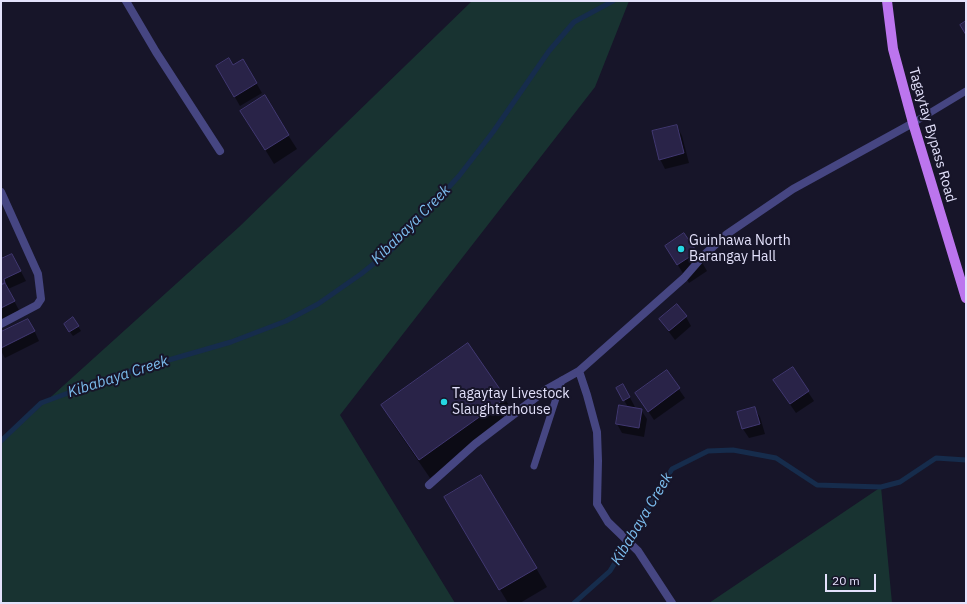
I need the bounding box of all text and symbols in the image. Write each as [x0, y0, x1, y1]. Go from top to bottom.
street label: Tagaytay Bypass Road [905, 66, 959, 204]
water label: Kibabaya Creek [368, 182, 454, 268]
place label: Guinhawa North Barangay Hall [689, 233, 791, 266]
marker: Guinhawa North Barangay Hall [676, 244, 686, 254]
water label: Kibabaya Creek [65, 352, 171, 402]
place label: Tagaytay Livestock Slaughterhouse [452, 386, 570, 418]
marker: Tagaytay Livestock Slaughterhouse [439, 397, 449, 407]
water label: Kibabaya Creek [607, 469, 677, 569]
scale bar [827, 566, 878, 592]
text: 20 m [832, 573, 860, 588]

